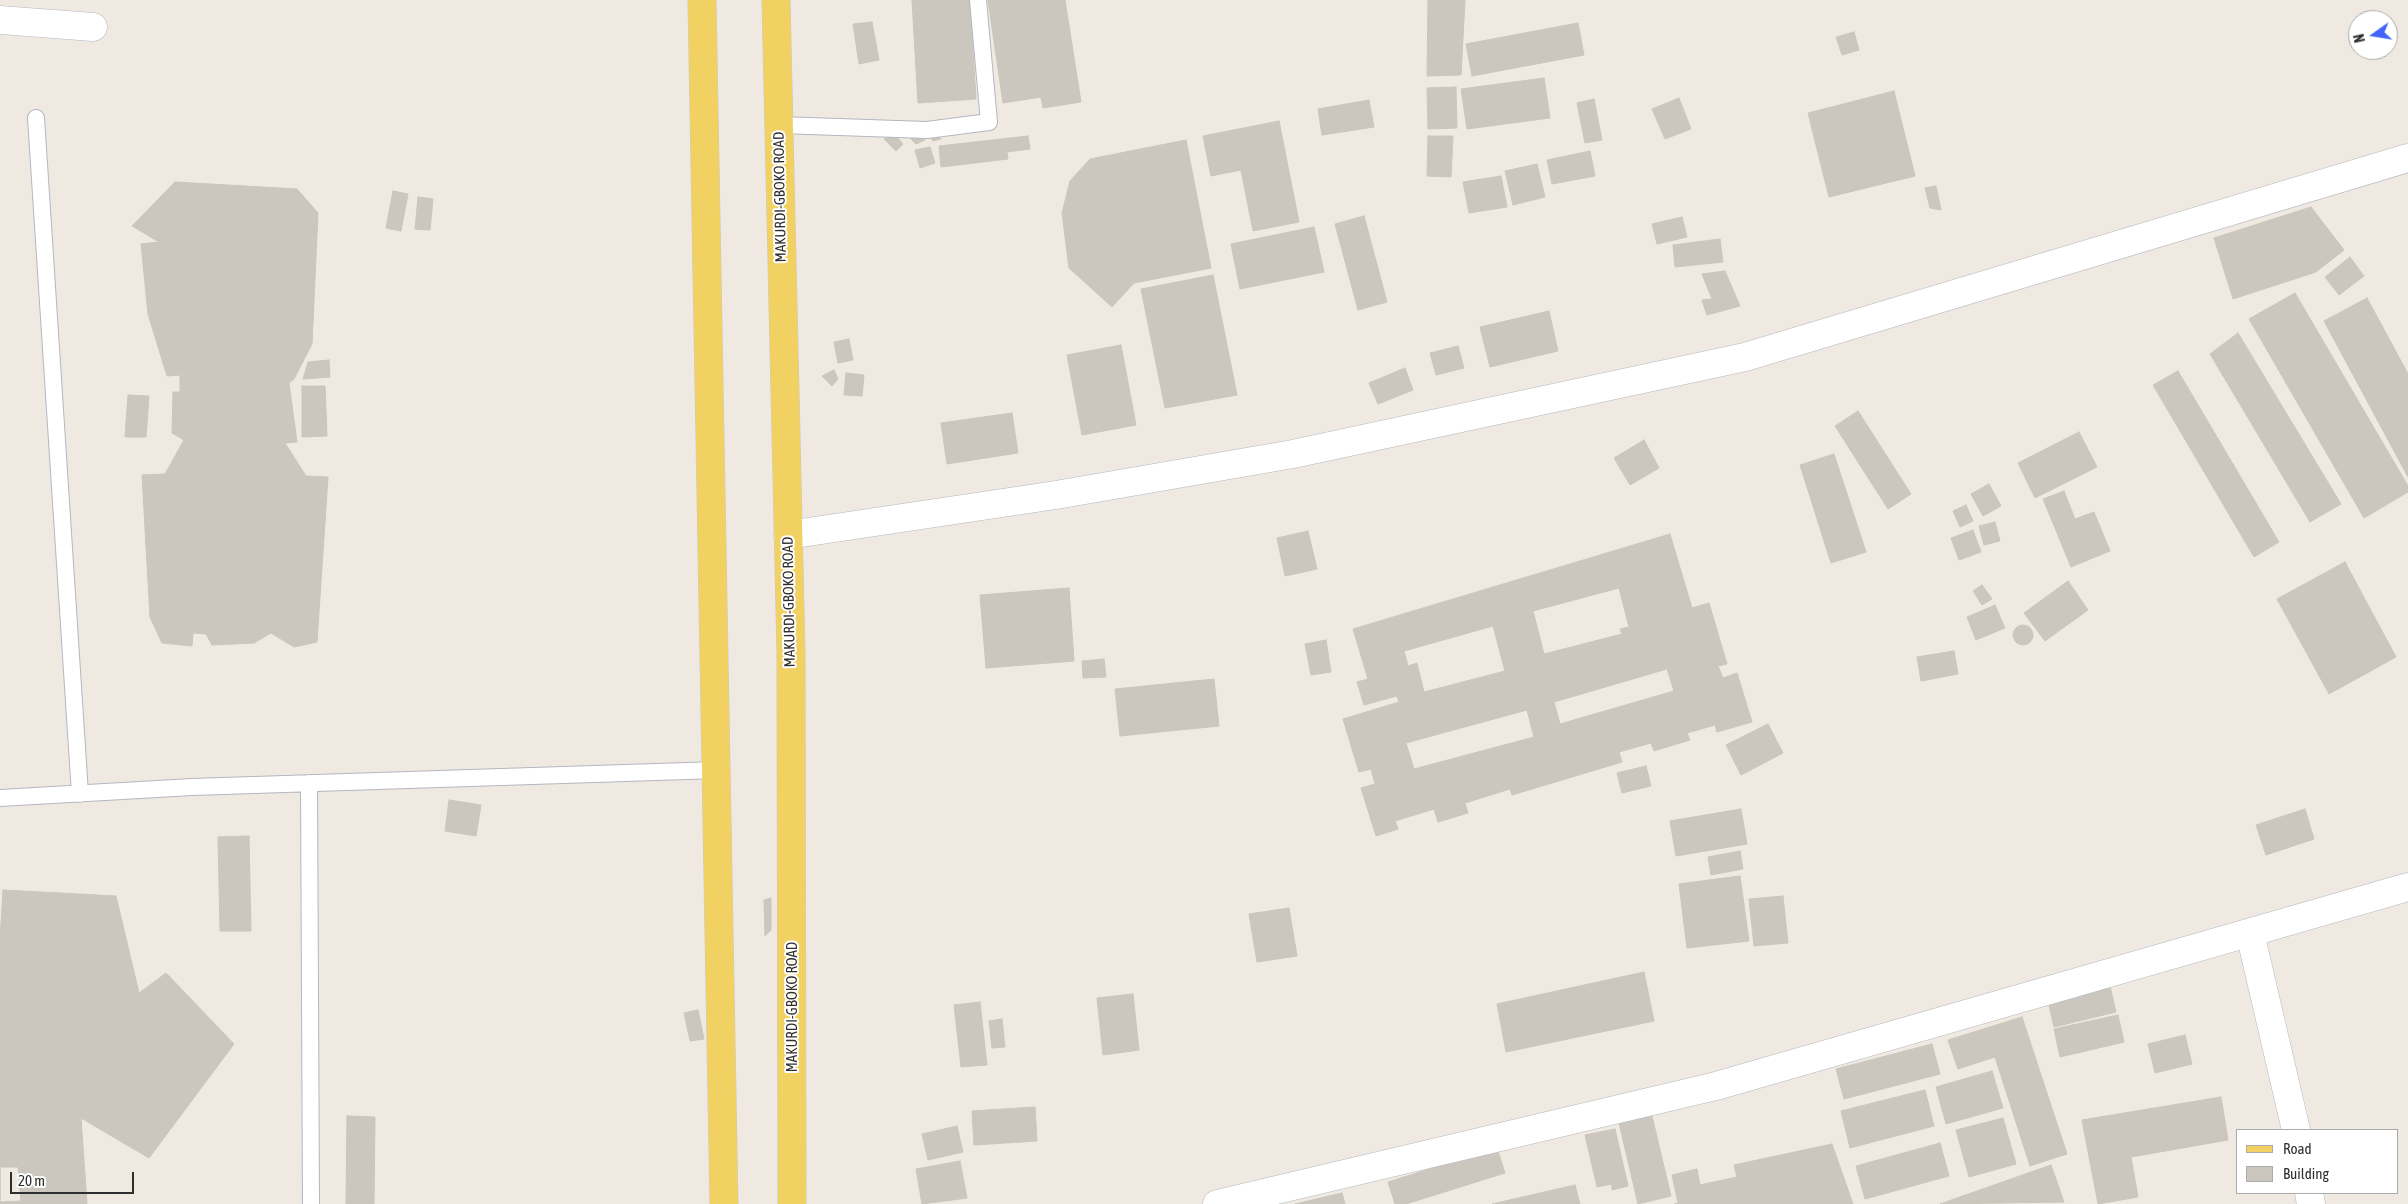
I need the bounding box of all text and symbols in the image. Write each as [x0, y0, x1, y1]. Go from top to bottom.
north arrow [2348, 10, 2398, 60]
text: N [2351, 32, 2368, 44]
street label: MAKURDI-GBOKO ROAD [770, 132, 790, 262]
street label: MAKURDI-GBOKO ROAD [779, 537, 799, 667]
street label: MAKURDI-GBOKO ROAD [783, 942, 801, 1072]
legend [2236, 1129, 2398, 1194]
text: Road [2283, 1140, 2312, 1157]
scale bar [12, 1162, 136, 1194]
text: Building [2283, 1165, 2329, 1182]
text: 20 m [18, 1172, 45, 1189]

